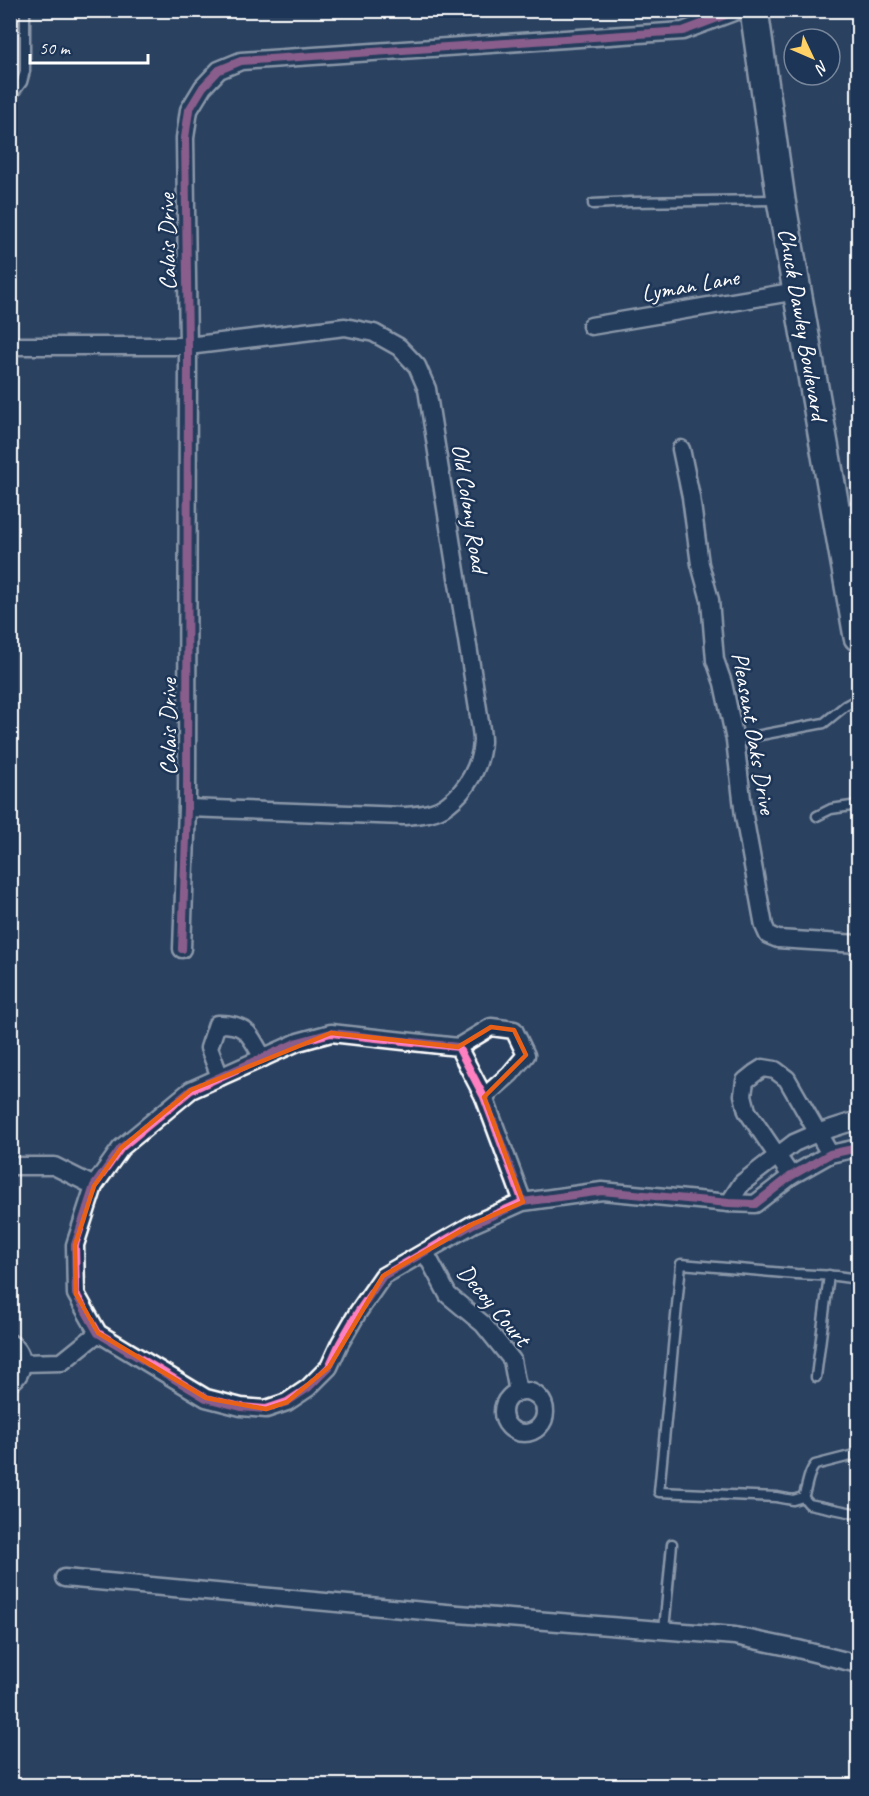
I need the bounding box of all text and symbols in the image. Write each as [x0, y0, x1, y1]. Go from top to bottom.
scale bar [30, 27, 148, 65]
north arrow [782, 27, 842, 87]
text: 50 m [39, 37, 72, 59]
text: N [809, 56, 833, 79]
street label: Calais Drive [151, 191, 183, 291]
street label: Chuck Dawley Boulevard [771, 226, 835, 426]
street label: Lyman Lane [639, 261, 743, 308]
street label: Old Colony Road [445, 442, 496, 578]
street label: Pleasant Oaks Drive [725, 650, 783, 818]
street label: Calais Drive [153, 676, 183, 775]
street label: Decoy Court [451, 1258, 538, 1354]

